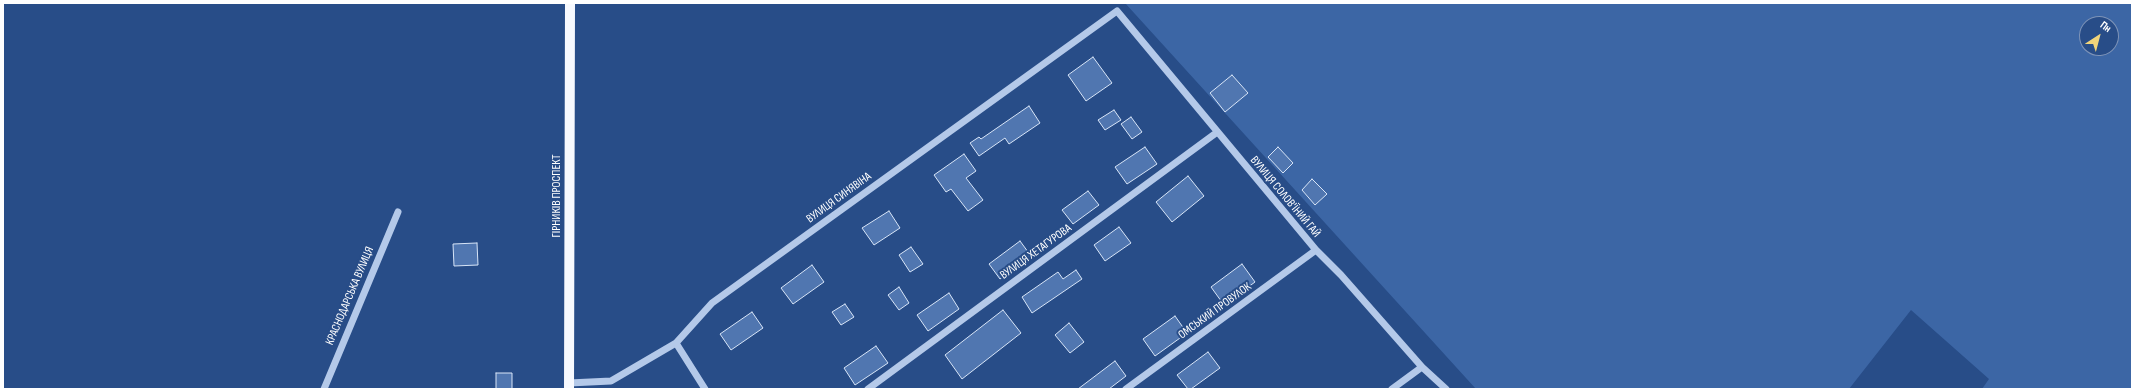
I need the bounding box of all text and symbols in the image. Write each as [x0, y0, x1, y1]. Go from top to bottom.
north arrow [2079, 16, 2119, 56]
text: Пн [2098, 18, 2114, 35]
street label: ВУЛИЦЯ СОЛОВ'ЇНИЙ ГАЙ [1247, 153, 1323, 241]
street label: ГІРНИКІВ ПРОСПЕКТ [550, 154, 564, 238]
street label: ВУЛИЦЯ СИНЯВІНА [804, 170, 874, 226]
street label: ВУЛИЦЯ ХЕТАГУРОВА [997, 221, 1075, 283]
street label: КРАСНОДАРСЬКА ВУЛИЦЯ [323, 245, 377, 347]
street label: ОМСЬКИЙ ПРОВУЛОК [1176, 280, 1254, 342]

